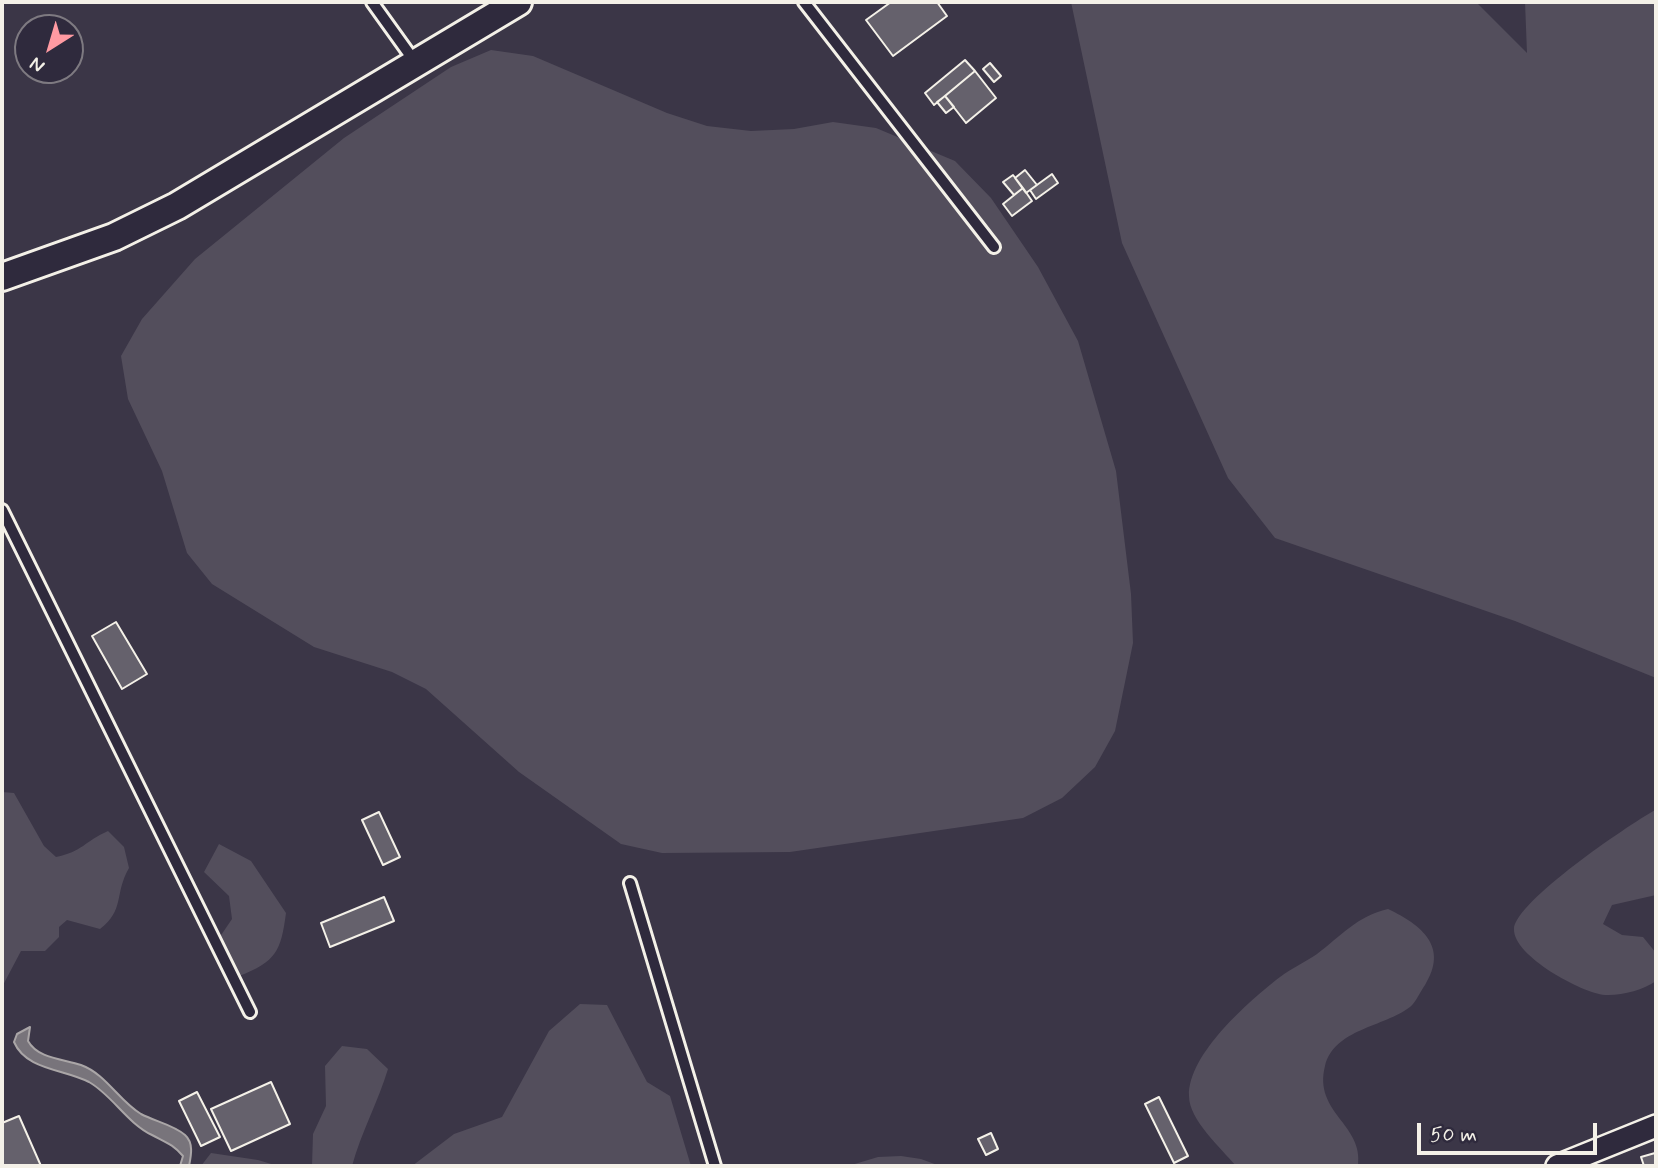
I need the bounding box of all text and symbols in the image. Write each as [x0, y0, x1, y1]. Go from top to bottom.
north arrow [14, 14, 84, 84]
text: N [25, 51, 50, 78]
scale bar [1420, 1108, 1600, 1152]
text: 50 m [1430, 1121, 1477, 1149]

